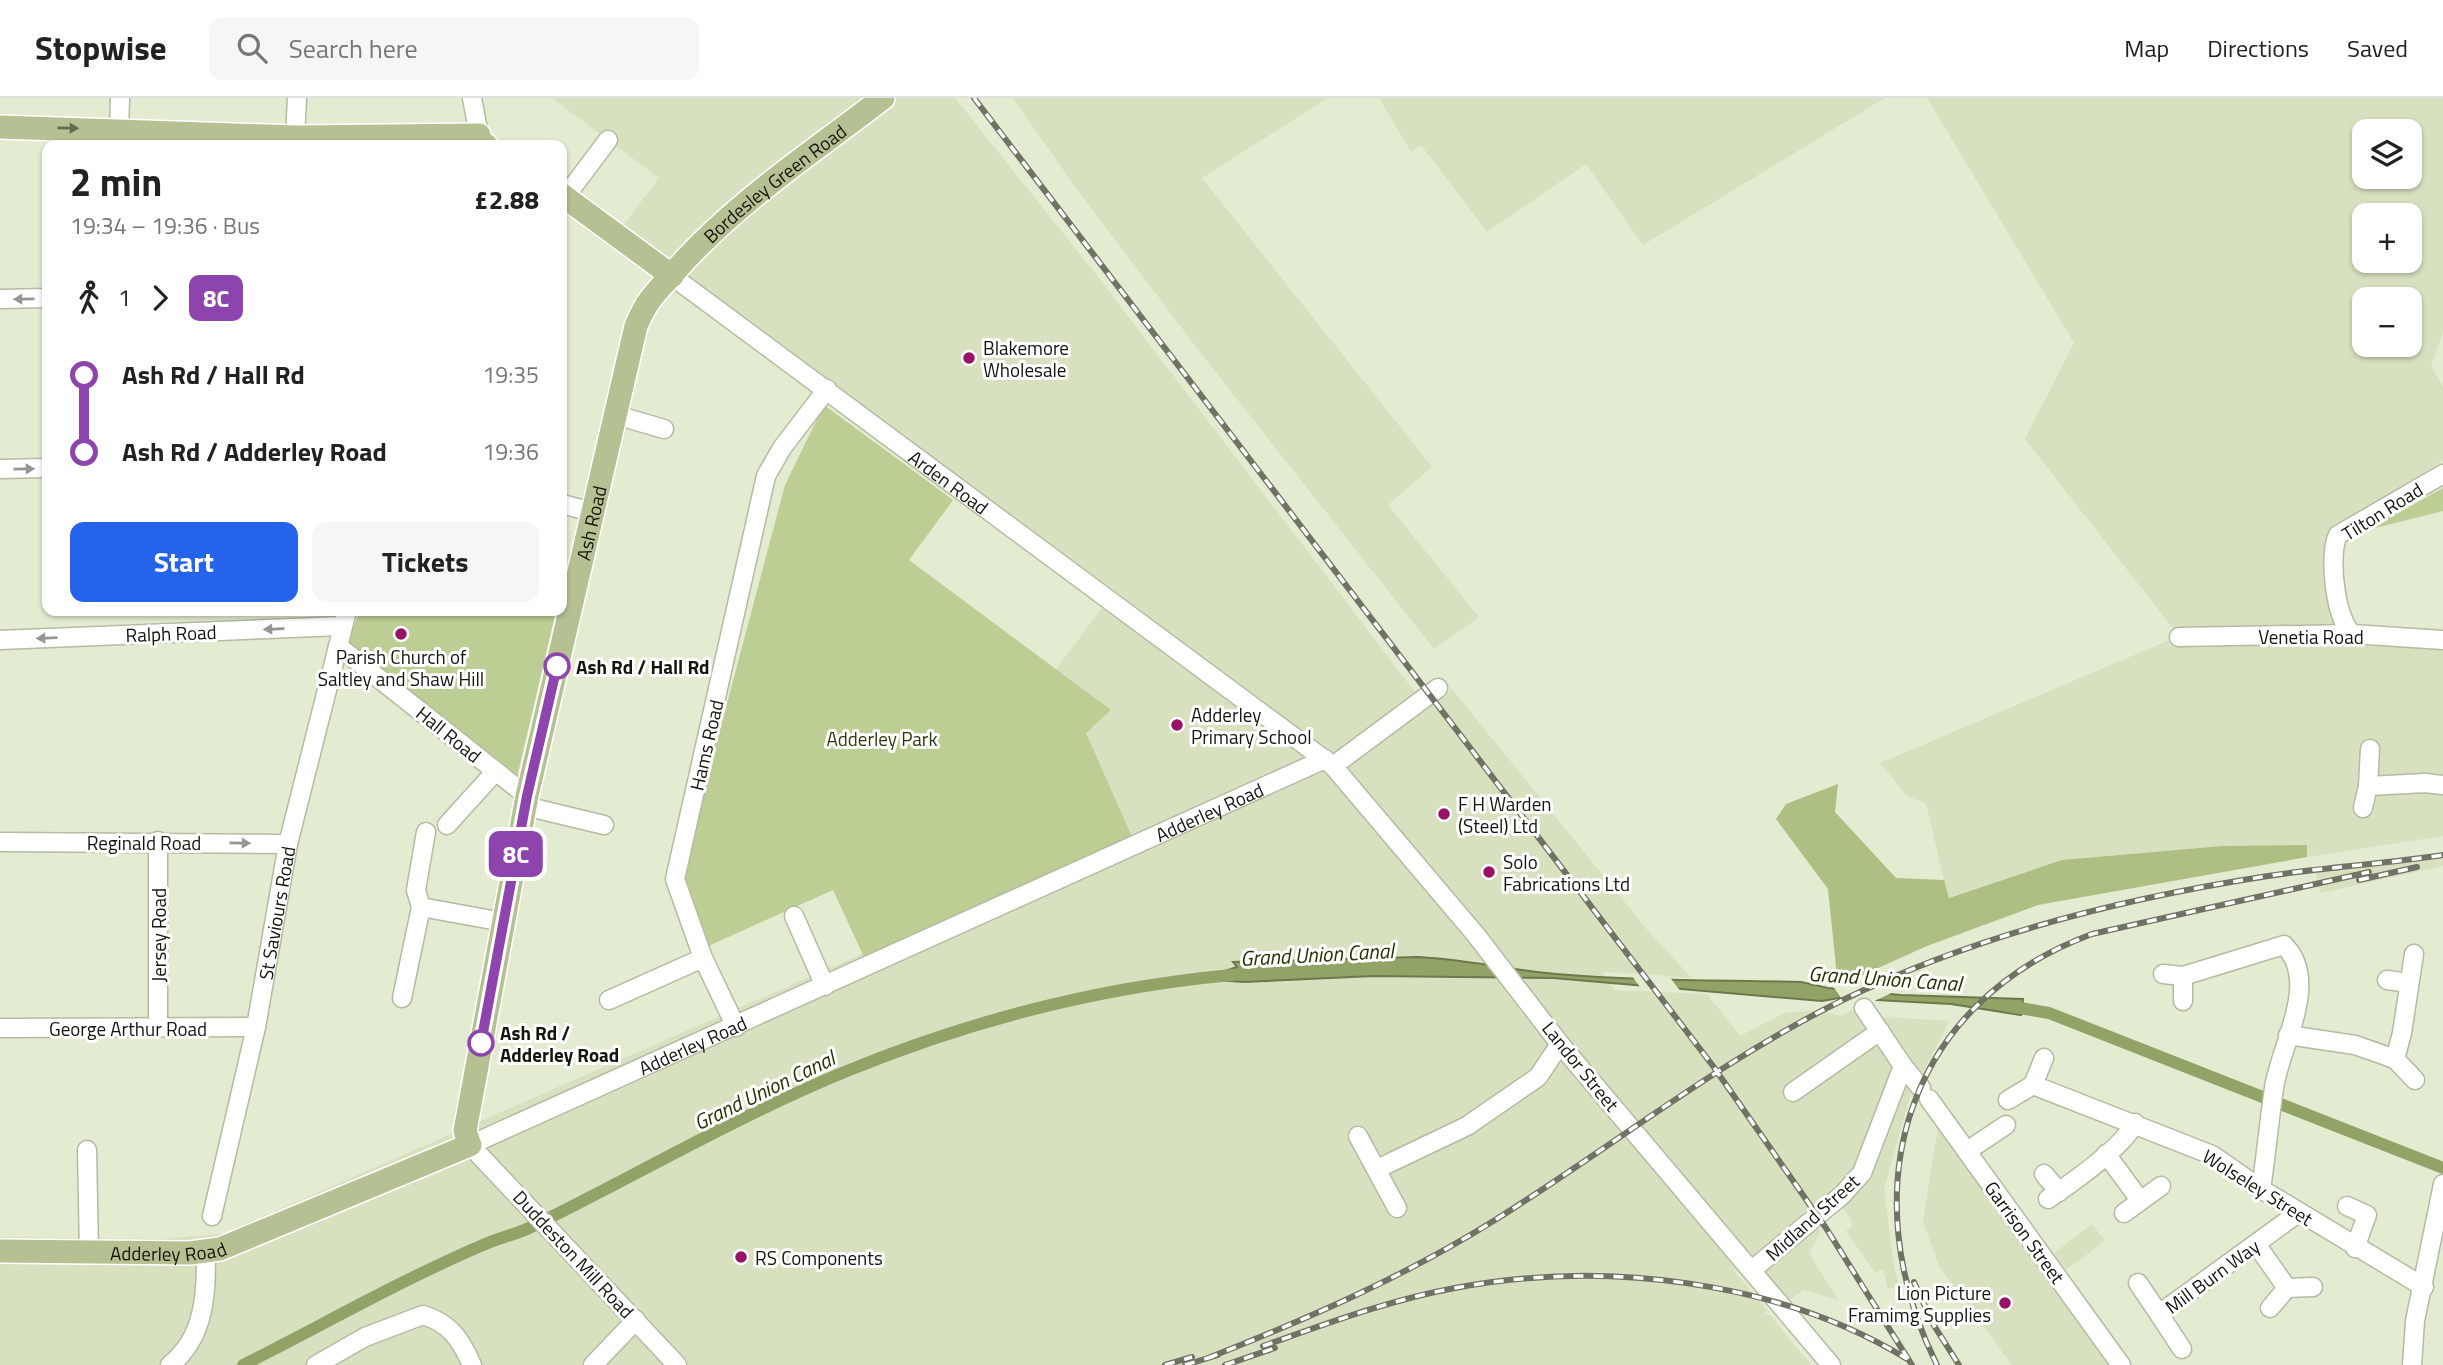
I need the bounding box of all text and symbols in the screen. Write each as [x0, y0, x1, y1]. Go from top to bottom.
search box [209, 17, 699, 80]
text: Stopwise [35, 23, 167, 73]
icon: search [233, 29, 271, 67]
text: Search here [289, 29, 418, 68]
text: Map [2124, 30, 2169, 66]
text: Directions [2207, 30, 2309, 66]
text: Saved [2347, 30, 2408, 66]
street label: Bordesley Green Road [696, 116, 852, 249]
map controls [2352, 119, 2422, 357]
button: layers [2352, 119, 2422, 189]
one-way arrow [57, 122, 79, 134]
text: 2 min [70, 153, 162, 211]
text: £2.88 [474, 180, 539, 219]
button: + [2352, 203, 2422, 273]
text: 19:34 – 19:36 · Bus [70, 208, 260, 243]
icon: walk [70, 279, 108, 317]
icon: forward [141, 279, 179, 317]
text: 1 [118, 280, 131, 315]
text: 8C [203, 280, 229, 316]
button: − [2352, 287, 2422, 357]
one-way arrow [12, 293, 34, 305]
place label: Blakemore Wholesale [983, 333, 1069, 384]
marker: Blakemore Wholesale [961, 350, 977, 366]
text: Ash Rd / Hall Rd [122, 355, 305, 394]
text: 19:35 [482, 357, 539, 392]
text: Ash Rd / Adderley Road [122, 432, 387, 471]
text: 19:36 [482, 434, 539, 469]
street label: Arden Road [903, 442, 995, 521]
one-way arrow [13, 463, 35, 474]
street label: Tilton Road [2336, 475, 2428, 547]
street label: Ash Road [568, 483, 613, 563]
button: Start [70, 522, 298, 602]
button: Tickets [312, 522, 539, 602]
street label: Ralph Road [125, 617, 217, 649]
street label: Venetia Road [2258, 622, 2364, 651]
one-way arrow [263, 623, 285, 634]
marker: Parish Church of Saltley and Shaw Hill [393, 626, 409, 642]
one-way arrow [36, 632, 58, 643]
place label: Parish Church of Saltley and Shaw Hill [318, 642, 484, 693]
place label: Ash Rd / Hall Rd [576, 652, 709, 681]
marker: Ash Rd / Hall Rd [544, 653, 570, 679]
street label: Hams Road [681, 697, 731, 793]
street label: Hall Road [410, 699, 488, 769]
place label: Adderley Primary School [1191, 700, 1312, 751]
marker: Adderley Primary School [1169, 717, 1185, 733]
park label: Adderley Park [826, 724, 938, 753]
street label: Adderley Road [1150, 774, 1268, 848]
place label: F H Warden (Steel) Ltd [1458, 789, 1551, 840]
marker: F H Warden (Steel) Ltd [1436, 806, 1452, 822]
street label: Reginald Road [87, 828, 201, 857]
line badge: 8C [484, 831, 548, 877]
text: 8C [503, 836, 529, 872]
one-way arrow [229, 838, 251, 849]
street label: St Saviours Road [250, 844, 302, 982]
place label: Solo Fabrications Ltd [1503, 847, 1630, 898]
marker: Solo Fabrications Ltd [1481, 864, 1497, 880]
street label: Jersey Road [144, 888, 173, 982]
water label: Grand Union Canal [1240, 934, 1397, 974]
water label: Grand Union Canal [1807, 957, 1965, 999]
street label: Adderley Road [634, 1008, 751, 1082]
street label: George Arthur Road [49, 1014, 207, 1043]
street label: Landor Street [1536, 1015, 1627, 1118]
place label: Ash Rd / Adderley Road [500, 1018, 619, 1069]
marker: Ash Rd / Adderley Road [468, 1030, 494, 1056]
water label: Grand Union Canal [688, 1041, 842, 1138]
street label: Wolseley Street [2197, 1141, 2319, 1233]
street label: Midland Street [1759, 1167, 1866, 1267]
street label: Garrison Street [1978, 1175, 2072, 1290]
street label: Duddeston Mill Road [507, 1183, 641, 1325]
street label: Mill Burn Way [2159, 1232, 2265, 1320]
street label: Adderley Road [110, 1233, 231, 1268]
place label: RS Components [755, 1243, 883, 1272]
marker: RS Components [733, 1249, 749, 1265]
place label: Lion Picture Framimg Supplies [1848, 1278, 1991, 1329]
marker: Lion Picture Framimg Supplies [1997, 1295, 2013, 1311]

